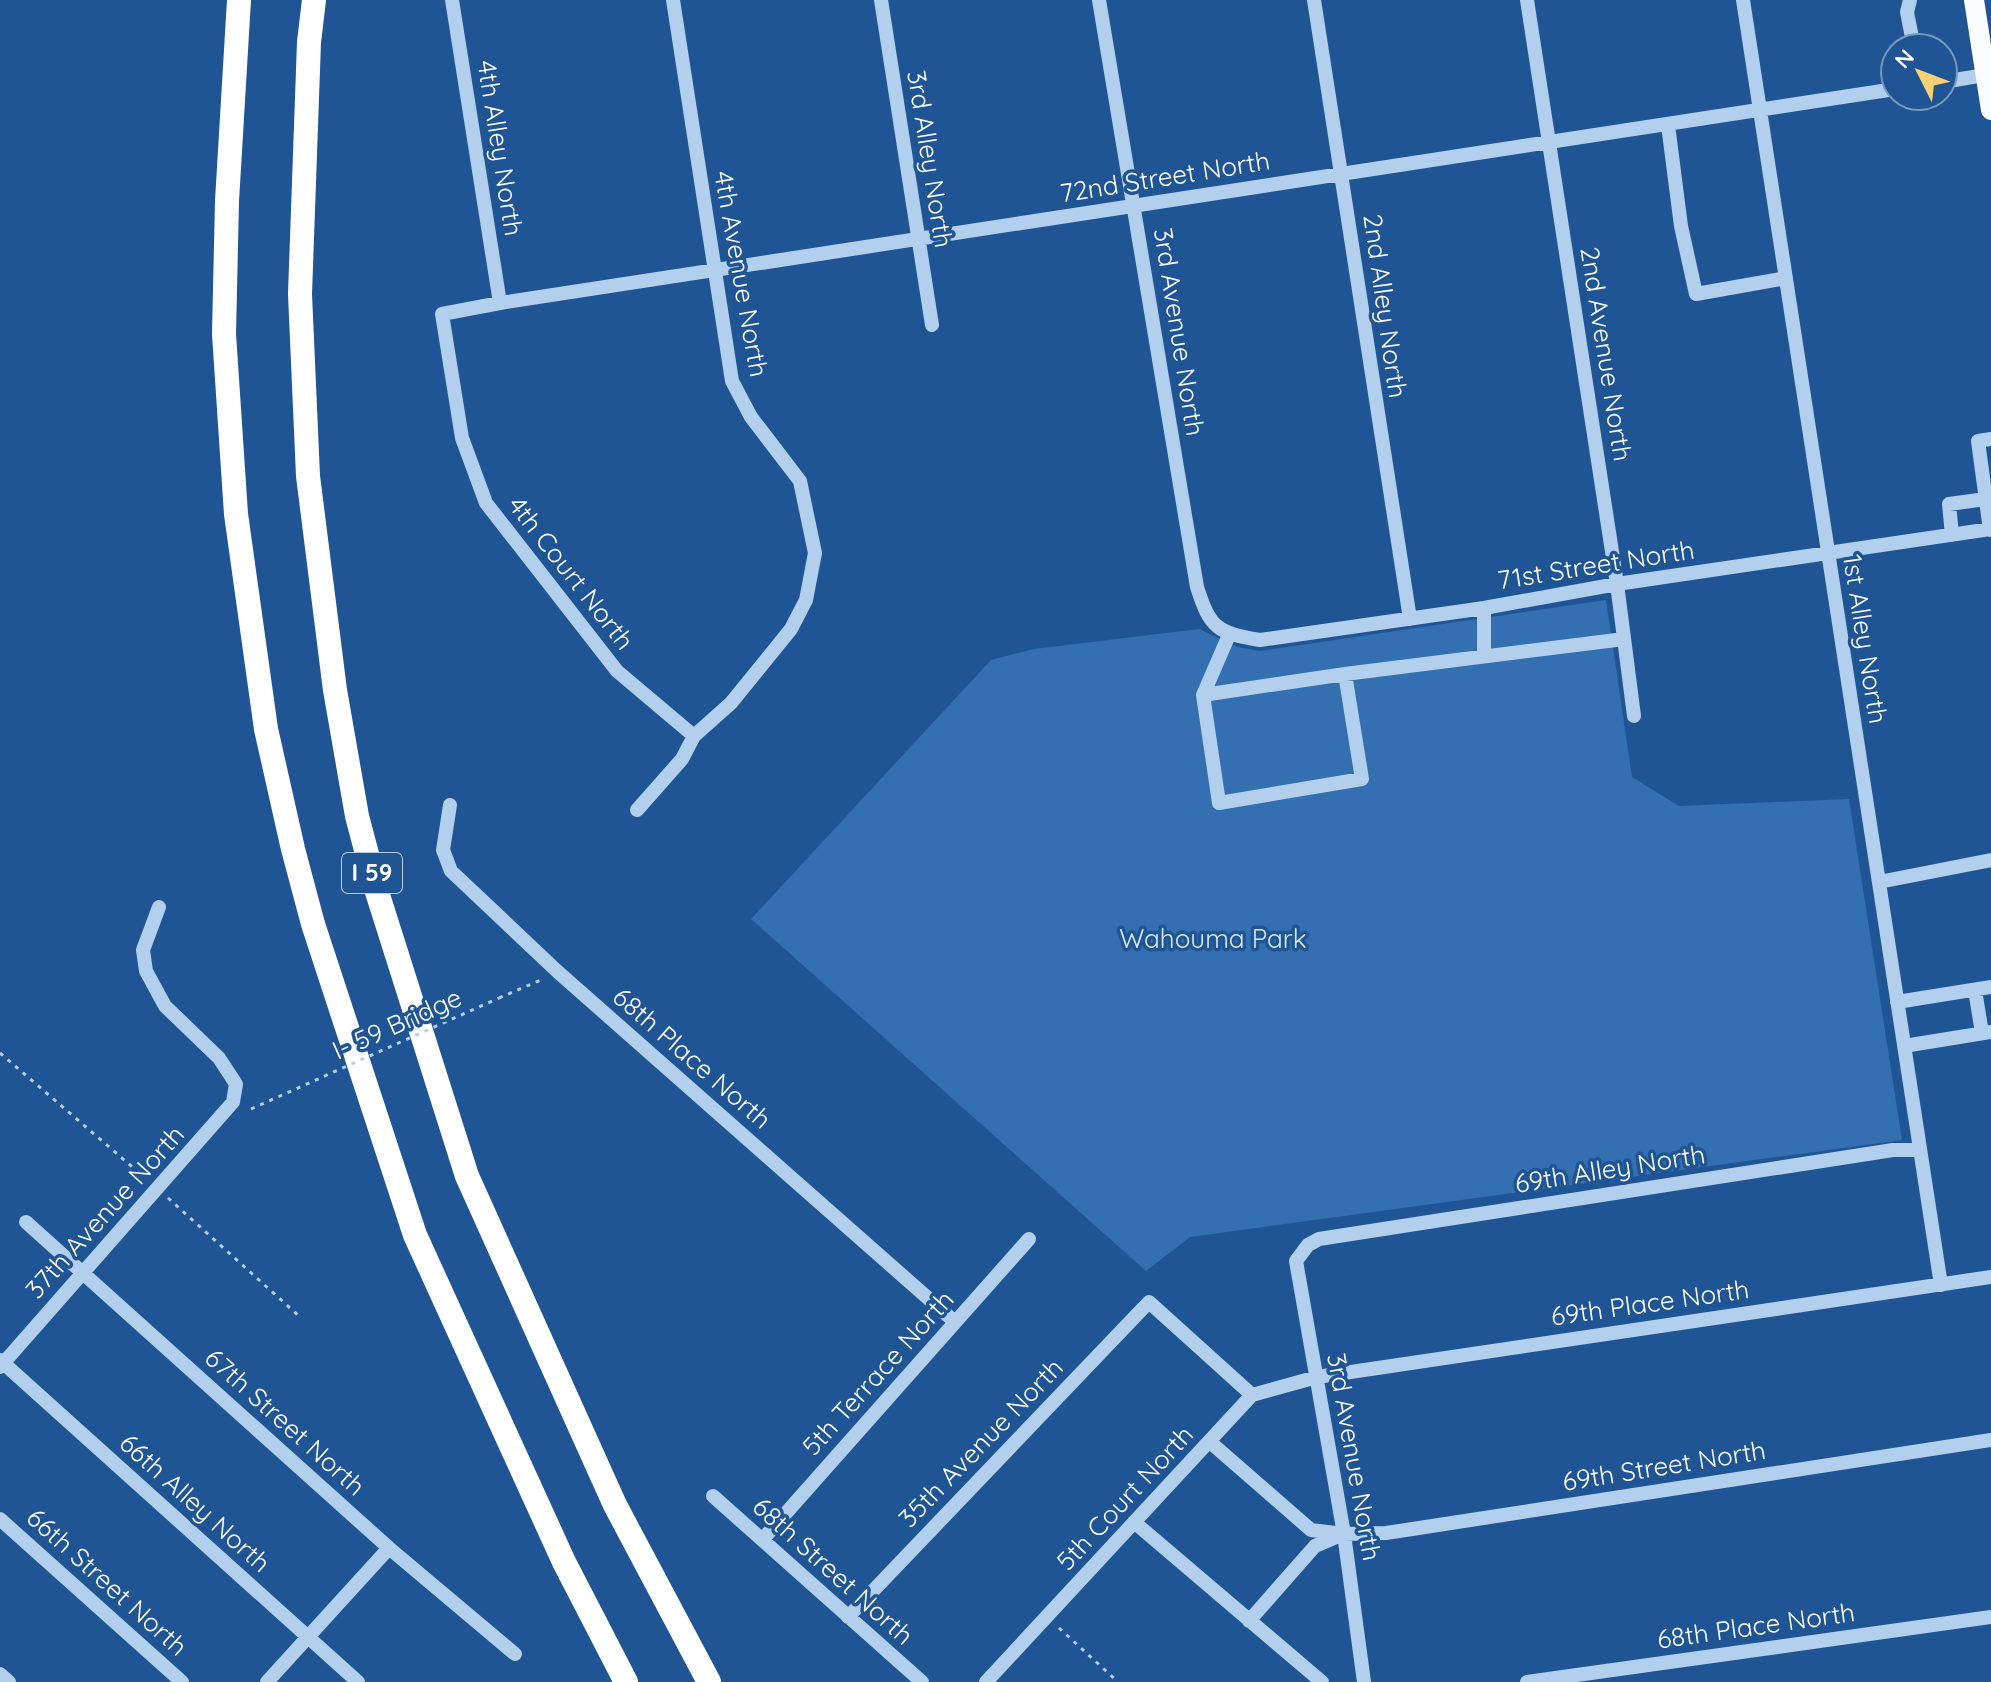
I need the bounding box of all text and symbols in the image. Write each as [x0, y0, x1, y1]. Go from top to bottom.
north arrow [1879, 32, 1959, 112]
text: N [1888, 43, 1920, 74]
street label: 4th Alley North [470, 58, 531, 238]
street label: 3rd Alley North [900, 68, 961, 250]
street label: 72nd Street North [1058, 144, 1272, 209]
street label: 4th Avenue North [707, 168, 776, 380]
street label: 2nd Alley North [1356, 212, 1415, 400]
street label: 3rd Avenue North [1147, 226, 1212, 438]
street label: 2nd Avenue North [1573, 244, 1640, 463]
street label: 4th Court North [501, 489, 642, 656]
street label: 71st Street North [1495, 533, 1697, 596]
street label: 1st Alley North [1836, 552, 1895, 726]
road number: I 59 [342, 853, 402, 893]
park label: Wahouma Park [1119, 922, 1307, 955]
street label: I- 59 Bridge [327, 980, 467, 1067]
street label: 68th Place North [606, 980, 778, 1135]
street label: 37th Avenue North [18, 1118, 191, 1305]
street label: 69th Alley North [1512, 1137, 1707, 1200]
street label: 69th Place North [1549, 1272, 1751, 1333]
street label: 5th Terrace North [795, 1283, 961, 1462]
street label: 67th Street North [198, 1341, 372, 1502]
street label: 35th Avenue North [891, 1351, 1070, 1534]
street label: 3rd Avenue North [1320, 1351, 1389, 1563]
street label: 5th Court North [1049, 1418, 1200, 1577]
street label: 66th Alley North [113, 1426, 278, 1579]
street label: 69th Street North [1560, 1433, 1768, 1498]
street label: 68th Street North [746, 1490, 921, 1652]
street label: 66th Street North [20, 1501, 195, 1662]
street label: 68th Place North [1655, 1595, 1857, 1656]

